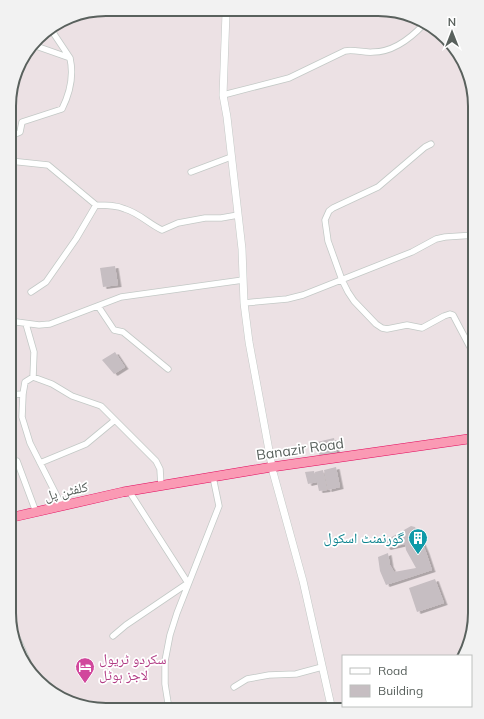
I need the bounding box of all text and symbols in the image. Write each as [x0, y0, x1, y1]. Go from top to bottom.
north arrow [432, 12, 472, 52]
text: N [448, 15, 456, 29]
street label: Banazir Road [255, 434, 345, 464]
street label: کلفٹن پل [42, 477, 90, 505]
building icon: گورنمنٹ اسکول [407, 527, 429, 555]
place label: گورنمنٹ اسکول [324, 529, 404, 547]
place label: سکردو ٹریول لاجز ہوٹل [99, 650, 166, 684]
legend [342, 655, 472, 707]
hotel icon: سکردو ٹریول لاجز ہوٹل [74, 656, 96, 684]
text: Road [378, 663, 407, 678]
text: Building [378, 683, 423, 698]

